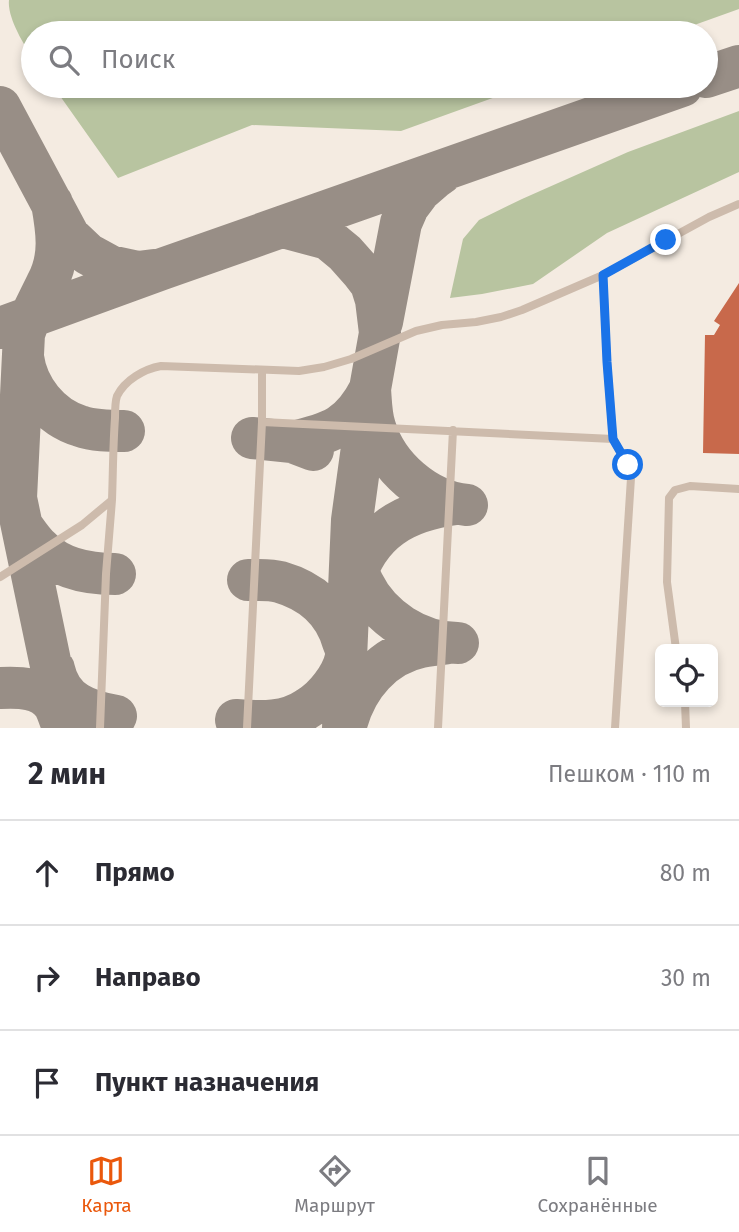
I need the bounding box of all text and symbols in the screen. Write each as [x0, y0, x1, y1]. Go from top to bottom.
search box [21, 21, 718, 98]
icon: search [45, 41, 83, 79]
text: Поиск [101, 44, 175, 75]
route end [650, 224, 681, 255]
route start [612, 449, 643, 480]
map controls [655, 644, 718, 707]
button: locate [655, 644, 718, 707]
text: 2 мин [28, 756, 106, 792]
text: Пешком · 110 m [548, 760, 711, 788]
icon: ahead [28, 854, 66, 892]
text: Прямо [95, 857, 175, 888]
text: 80 m [660, 859, 711, 887]
icon: right [28, 959, 66, 997]
text: Направо [95, 962, 201, 993]
text: 30 m [661, 964, 711, 992]
icon: arrive [28, 1064, 66, 1102]
text: Пункт назначения [95, 1067, 319, 1098]
tab: Карта [81, 1152, 132, 1217]
tab: Маршрут [294, 1152, 375, 1217]
tab: Сохранённые [537, 1152, 658, 1217]

